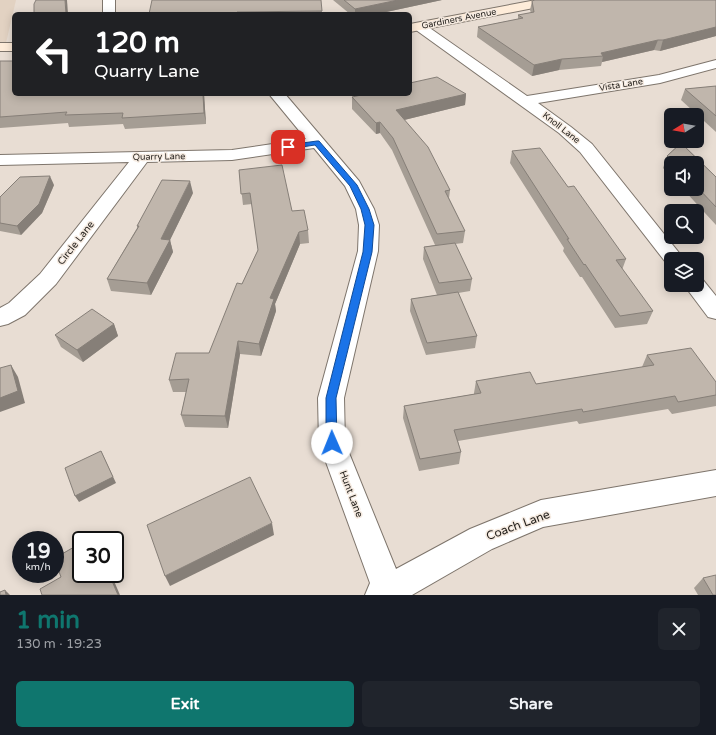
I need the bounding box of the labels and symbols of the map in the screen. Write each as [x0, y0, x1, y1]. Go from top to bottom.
street label: Gardiners Avenue [421, 6, 497, 32]
street label: Vista Lane [598, 76, 644, 94]
north arrow [664, 108, 704, 148]
street label: Knoll Lane [540, 110, 582, 146]
pin [271, 130, 305, 164]
street label: Quarry Lane [133, 151, 185, 163]
street label: Circle Lane [55, 218, 97, 267]
position arrow [311, 422, 353, 464]
street label: Hunt Lane [337, 469, 366, 519]
street label: Coach Lane [484, 507, 552, 543]
speed limit sign: 30 [72, 531, 124, 583]

